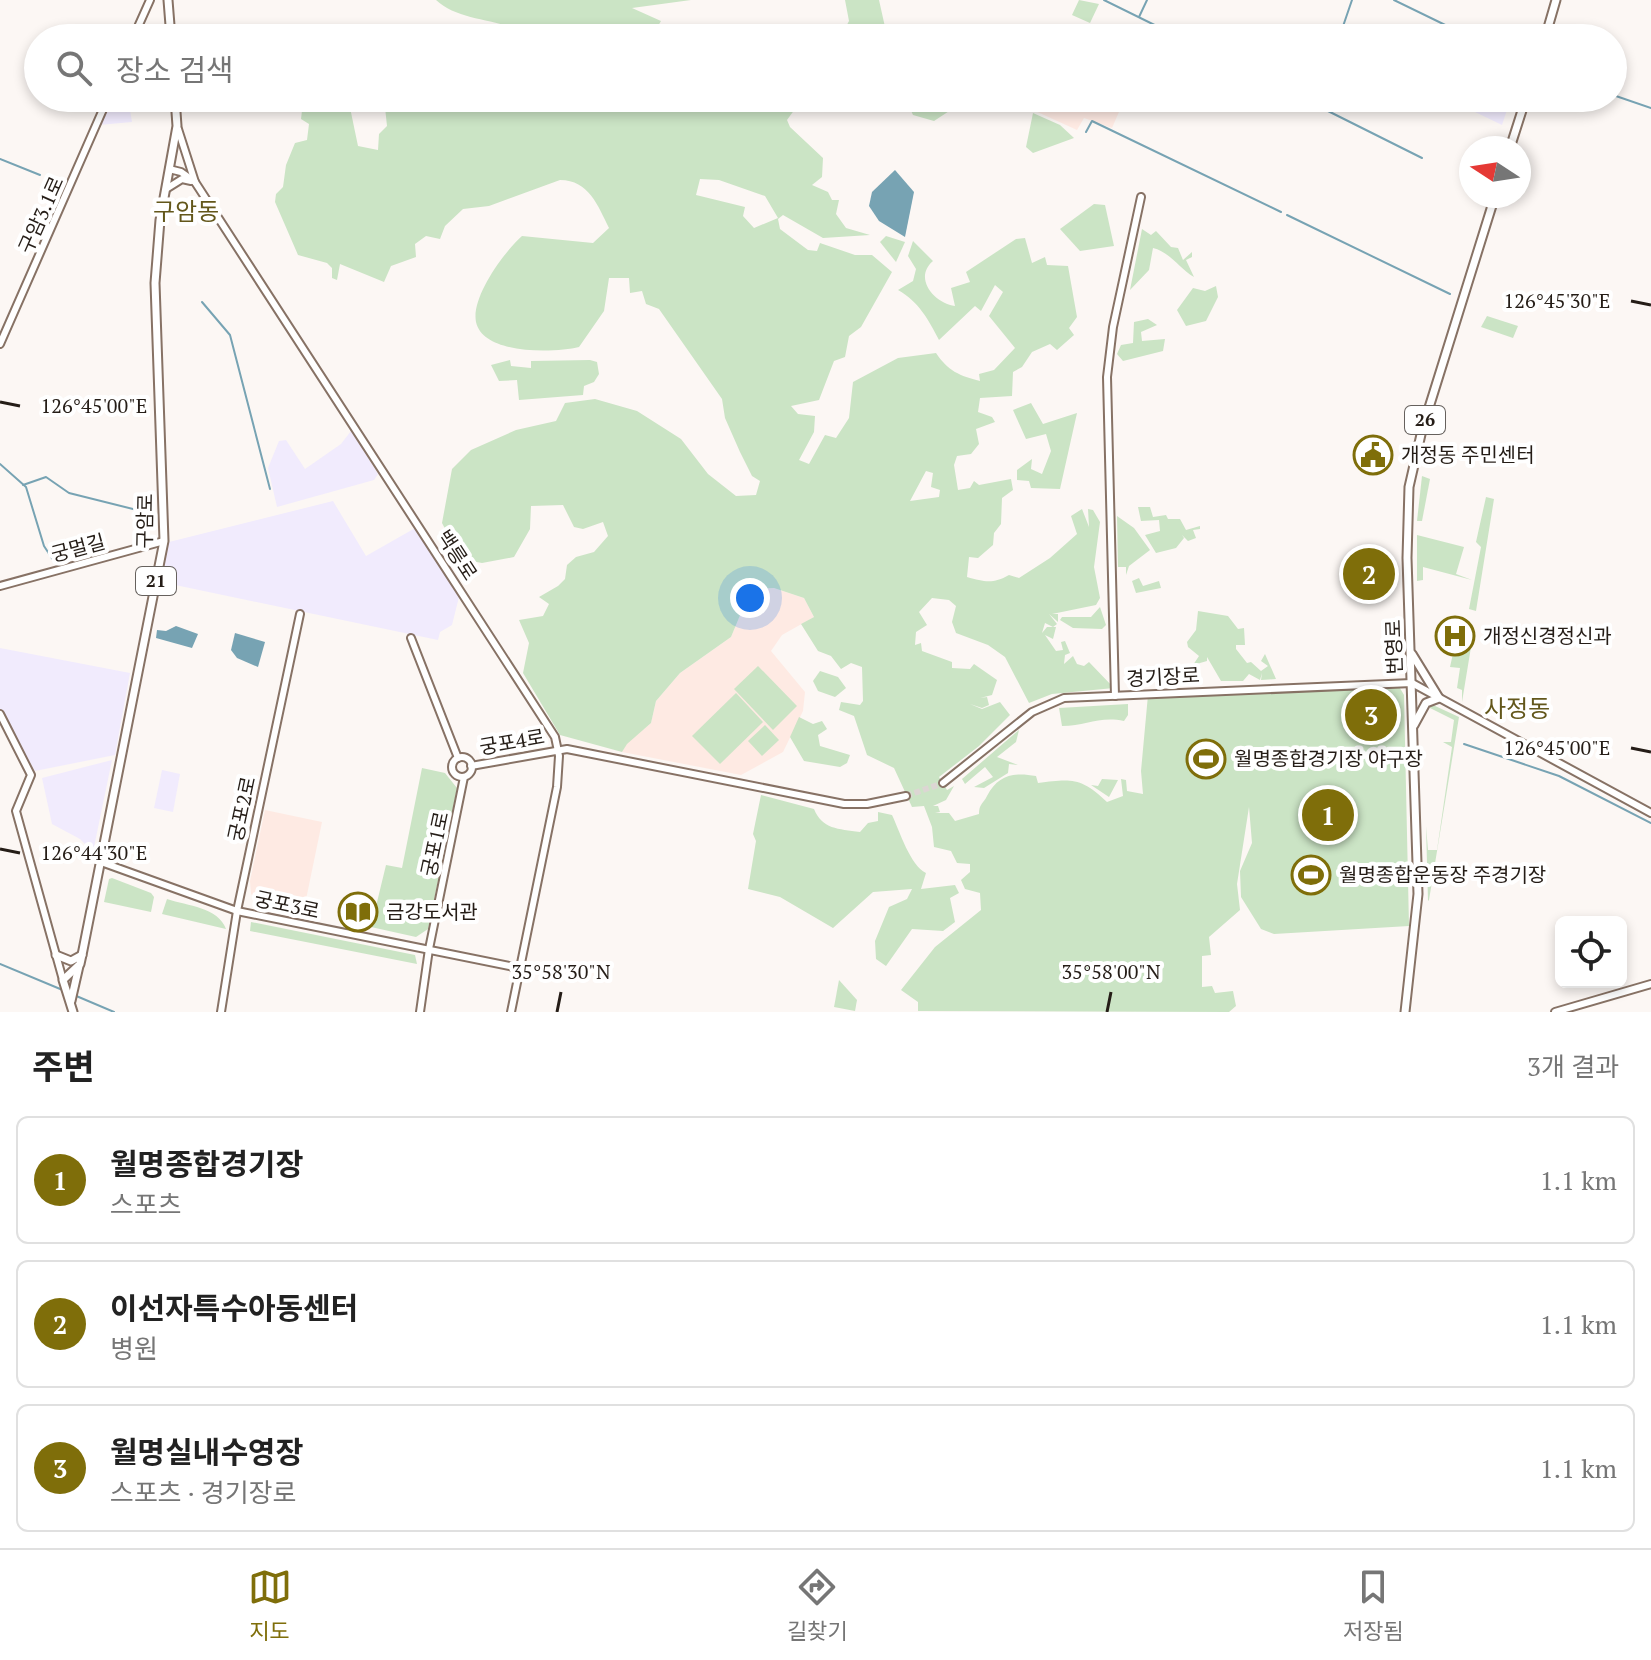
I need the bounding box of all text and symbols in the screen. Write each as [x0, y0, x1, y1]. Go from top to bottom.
search box [24, 24, 1627, 112]
icon: search [52, 46, 96, 90]
text: 장소 검색 [116, 50, 234, 90]
north arrow [1459, 136, 1531, 208]
street label: 구암3.1로 [12, 172, 70, 258]
district label: 구암동 [153, 195, 219, 227]
text: 126°45'30"E [1504, 287, 1610, 314]
text: 126°45'00"E [41, 392, 147, 419]
road number: 26 [1405, 406, 1445, 434]
public building icon: 개정동 주민센터 [1352, 434, 1394, 476]
place label: 개정동 주민센터 [1401, 441, 1535, 468]
street label: 구암로 [131, 493, 158, 549]
street label: 백릉로 [431, 524, 484, 585]
street label: 궁멀길 [48, 527, 108, 568]
pin: 2 [1343, 544, 1395, 604]
road number: 21 [136, 567, 176, 595]
your location [730, 578, 770, 618]
hospital icon: 개정신경정신과 [1434, 615, 1476, 657]
street label: 번영로 [1379, 619, 1408, 675]
place label: 개정신경정신과 [1483, 622, 1612, 649]
street label: 경기장로 [1126, 661, 1200, 692]
pin: 3 [1345, 685, 1397, 745]
district label: 사정동 [1484, 692, 1550, 724]
street label: 궁포4로 [477, 722, 547, 761]
text: 126°45'00"E [1504, 734, 1610, 761]
sports icon: 월명종합경기장 야구장 [1185, 738, 1227, 780]
place label: 월명종합경기장 야구장 [1234, 745, 1423, 772]
street label: 궁포2로 [221, 774, 262, 844]
pin: 1 [1302, 785, 1354, 845]
street label: 궁포1로 [414, 809, 455, 879]
text: 126°44'30"E [41, 839, 147, 866]
sports icon: 월명종합운동장 주경기장 [1290, 854, 1332, 896]
place label: 월명종합운동장 주경기장 [1339, 861, 1546, 888]
street label: 궁포3로 [252, 884, 322, 925]
library icon: 금강도서관 [337, 891, 379, 933]
place label: 금강도서관 [386, 898, 478, 925]
map controls [1555, 916, 1627, 988]
button: locate [1555, 916, 1627, 988]
text: 35°58'30"N [511, 958, 611, 985]
text: 35°58'00"N [1061, 958, 1161, 985]
text: 주변 [32, 1044, 95, 1089]
text: 3개 결과 [1527, 1049, 1619, 1083]
text: 월명종합경기장 [110, 1144, 303, 1184]
text: 1 [53, 1163, 67, 1197]
text: 1.1 km [1540, 1163, 1617, 1197]
text: 스포츠 [110, 1187, 182, 1221]
text: 이선자특수아동센터 [110, 1288, 358, 1328]
text: 2 [53, 1307, 67, 1341]
text: 1.1 km [1540, 1307, 1617, 1341]
text: 병원 [110, 1331, 158, 1365]
text: 월명실내수영장 [110, 1432, 303, 1472]
text: 3 [53, 1451, 67, 1485]
text: 1.1 km [1540, 1451, 1617, 1485]
text: 스포츠 · 경기장로 [110, 1475, 296, 1509]
tab: 지도 [248, 1565, 292, 1645]
tab: 길찾기 [787, 1565, 847, 1645]
tab: 저장됨 [1343, 1565, 1403, 1645]

